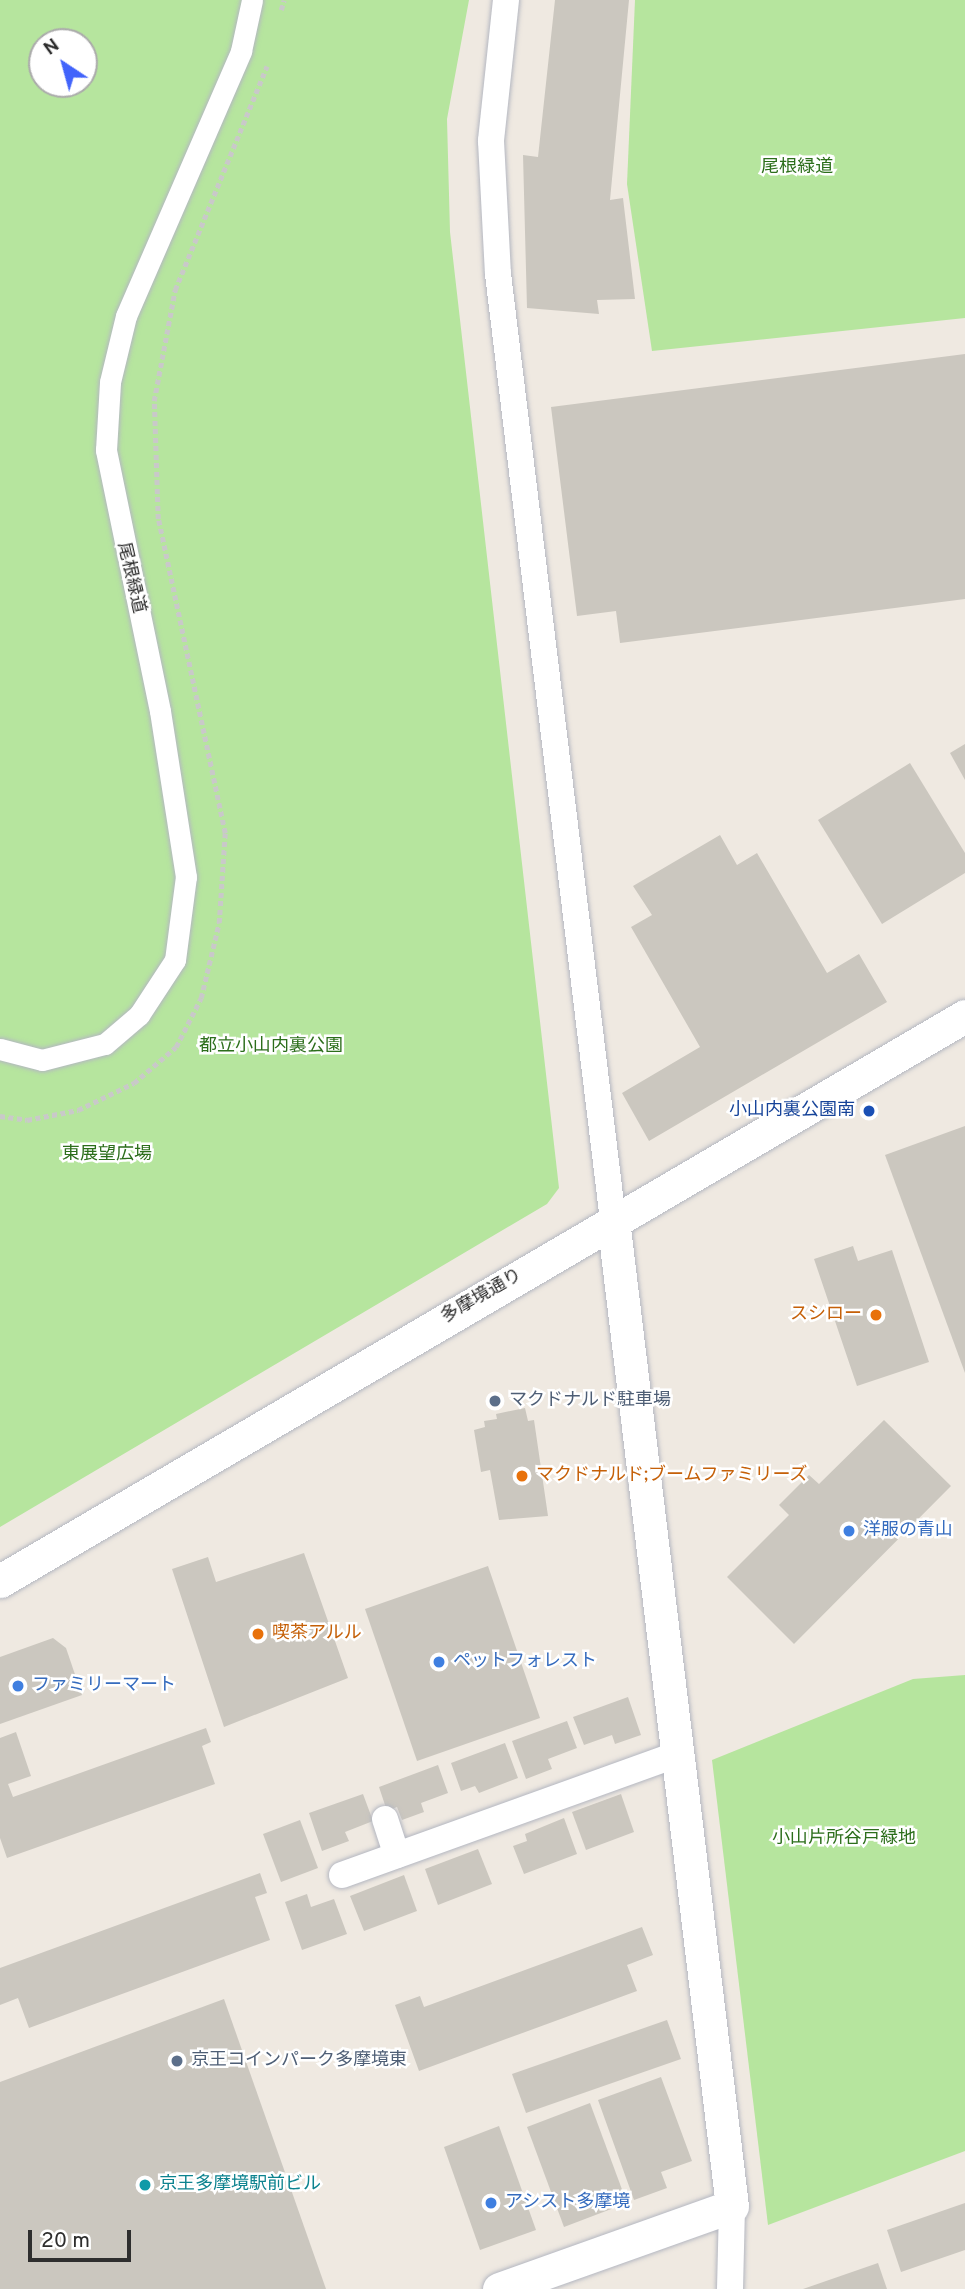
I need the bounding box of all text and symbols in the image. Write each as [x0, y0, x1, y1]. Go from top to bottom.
north arrow [28, 28, 98, 98]
text: N [39, 34, 64, 61]
park label: 尾根緑道 [761, 157, 833, 179]
street label: 尾根緑道 [111, 540, 149, 616]
park label: 都立小山内裏公園 [199, 1036, 343, 1058]
place label: 小山内裏公園南 [729, 1100, 855, 1122]
marker: 小山内裏公園南 [861, 1103, 877, 1119]
park label: 東展望広場 [62, 1144, 152, 1166]
street label: 多摩境通り [438, 1265, 526, 1329]
place label: スシロー [790, 1304, 862, 1326]
marker: スシロー [868, 1307, 884, 1323]
place label: マクドナルド駐車場 [509, 1390, 671, 1412]
marker: マクドナルド駐車場 [487, 1393, 503, 1409]
place label: マクドナルド;ブームファミリーズ [536, 1465, 810, 1487]
marker: マクドナルド;ブームファミリーズ [514, 1468, 530, 1484]
place label: 洋服の青山 [863, 1520, 953, 1542]
marker: 洋服の青山 [841, 1523, 857, 1539]
place label: 喫茶アルル [272, 1623, 362, 1645]
marker: 喫茶アルル [250, 1626, 266, 1642]
place label: ペットフォレスト [453, 1651, 597, 1673]
marker: ペットフォレスト [431, 1654, 447, 1670]
place label: ファミリーマート [32, 1675, 176, 1697]
marker: ファミリーマート [10, 1678, 26, 1694]
park label: 小山片所谷戸緑地 [772, 1828, 916, 1850]
place label: 京王コインパーク多摩境東 [191, 2050, 407, 2072]
marker: 京王コインパーク多摩境東 [169, 2053, 185, 2069]
place label: 京王多摩境駅前ビル [159, 2174, 321, 2196]
marker: 京王多摩境駅前ビル [137, 2177, 153, 2193]
place label: アシスト多摩境 [505, 2192, 631, 2214]
marker: アシスト多摩境 [483, 2195, 499, 2211]
scale bar [32, 2216, 135, 2260]
text: 20 m [41, 2228, 90, 2255]

